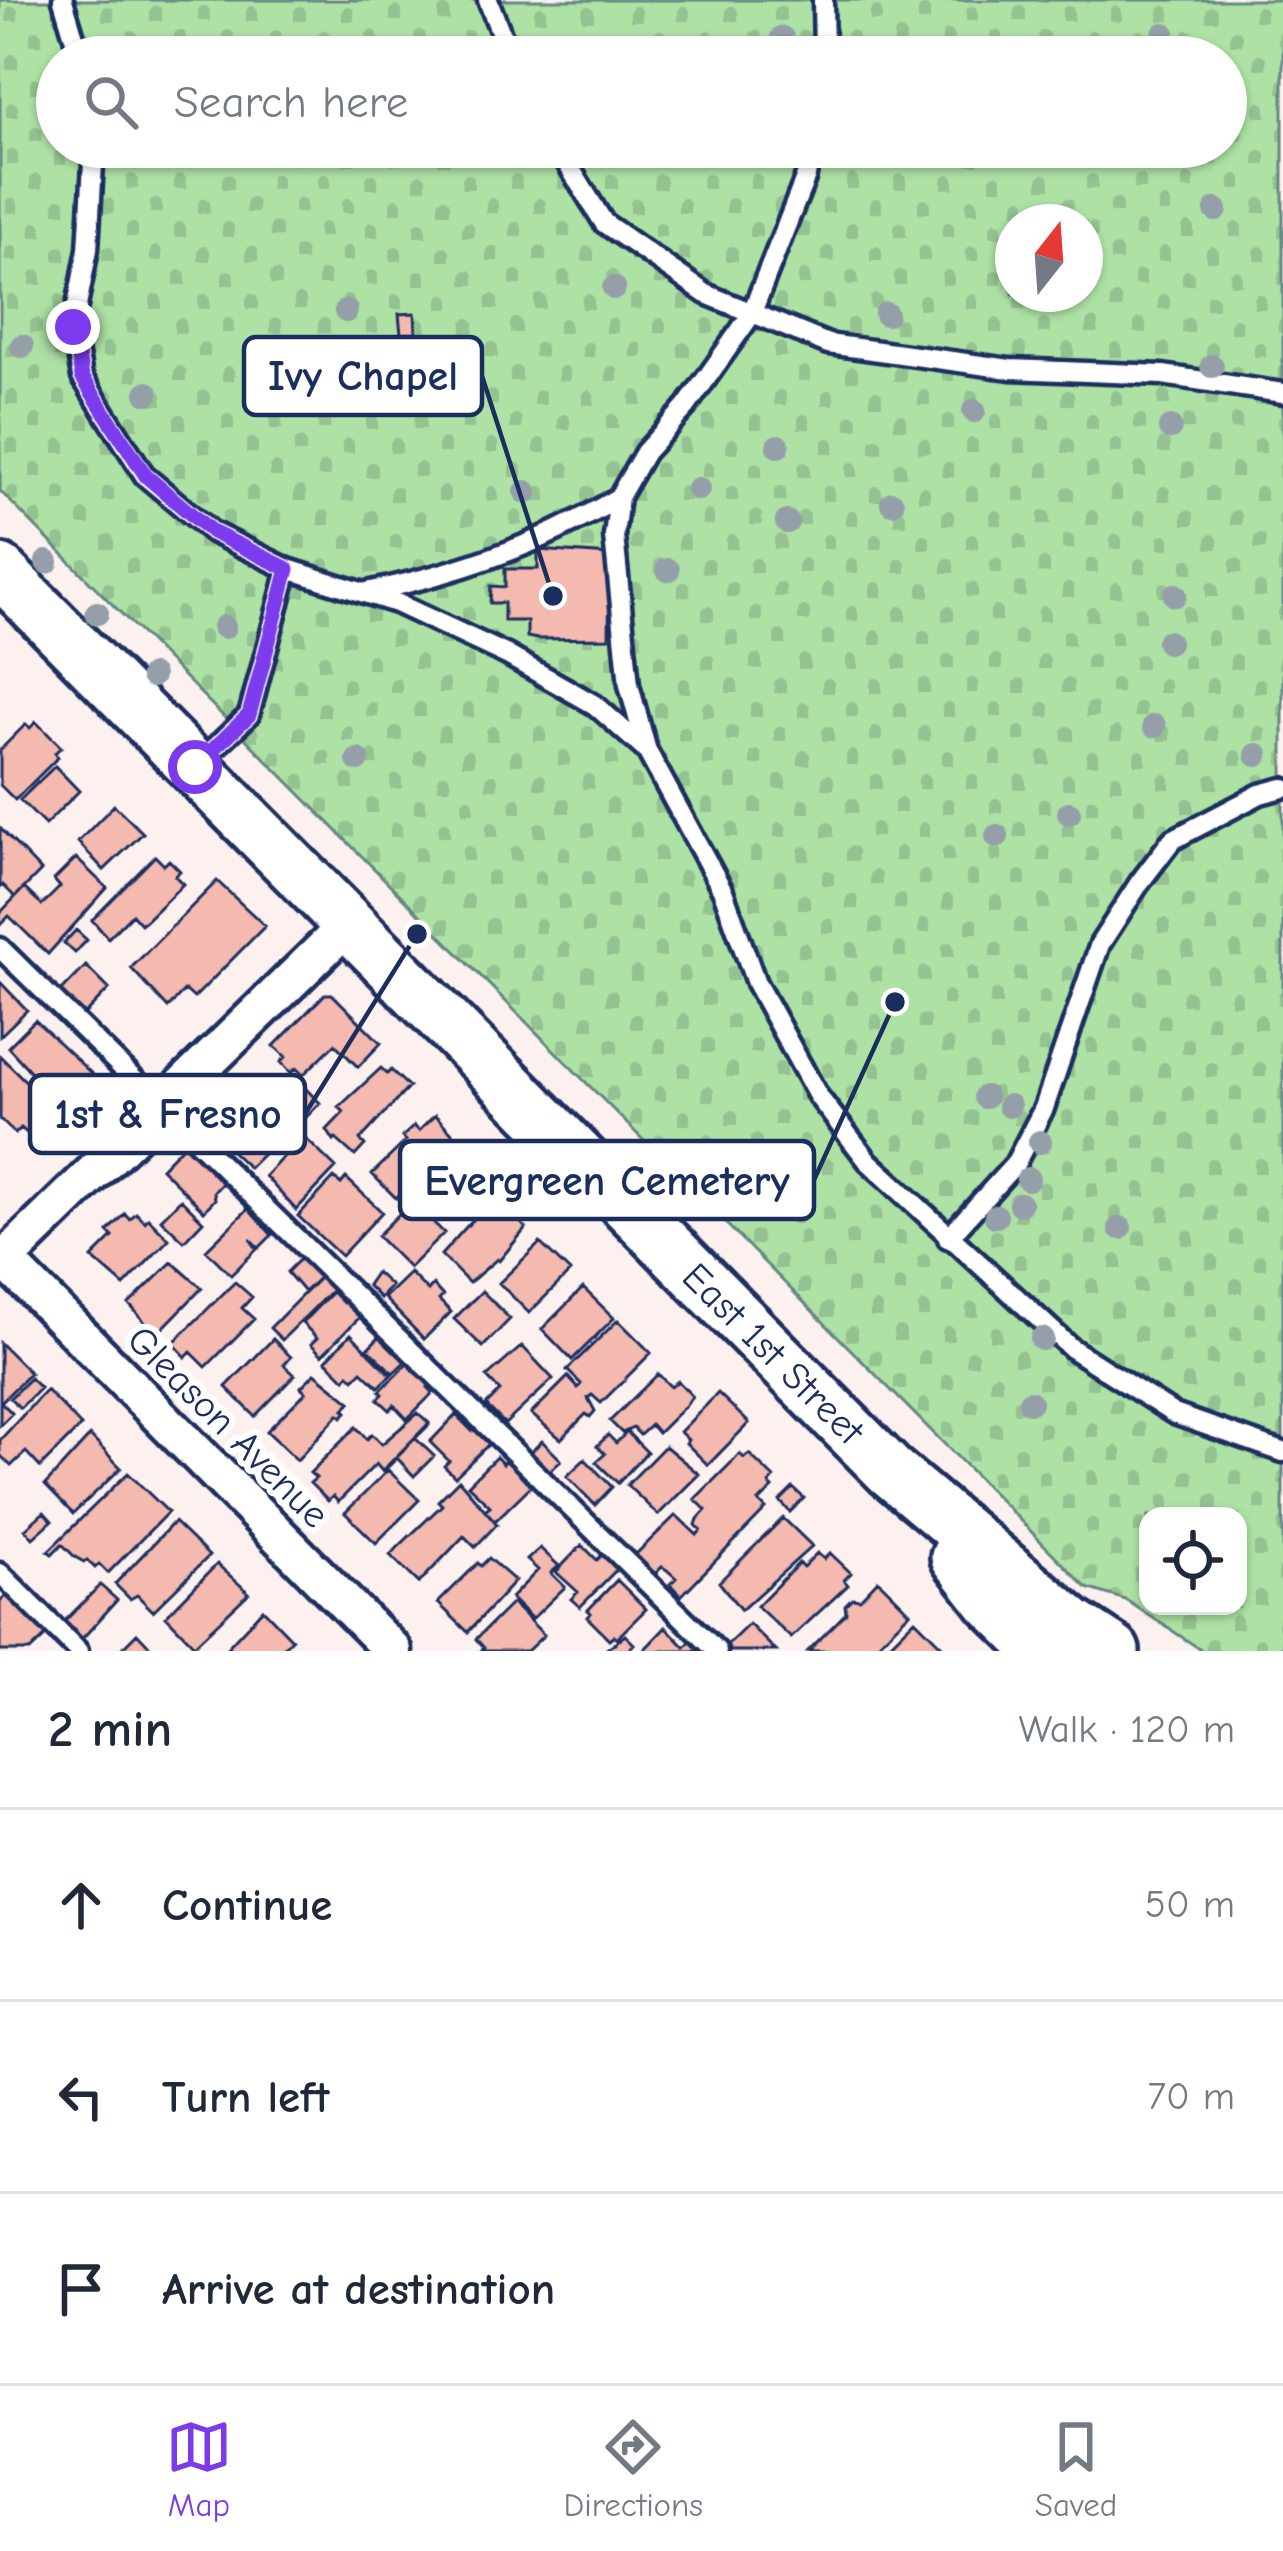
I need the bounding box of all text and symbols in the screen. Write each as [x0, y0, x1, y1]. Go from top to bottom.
search box [36, 36, 1247, 168]
icon: search [78, 69, 144, 135]
text: Search here [174, 76, 408, 128]
north arrow [995, 204, 1103, 312]
route end [46, 300, 100, 354]
callout: Ivy Chapel [244, 337, 482, 415]
text: Ivy Chapel [268, 352, 458, 401]
route start [168, 740, 222, 794]
callout: 1st & Fresno [30, 1075, 305, 1153]
text: 1st & Fresno [54, 1090, 282, 1139]
callout: Evergreen Cemetery [400, 1141, 814, 1219]
text: Evergreen Cemetery [424, 1157, 790, 1206]
street label: East 1st Street [673, 1254, 874, 1455]
street label: Gleason Avenue [118, 1317, 338, 1537]
map controls [1139, 1507, 1247, 1615]
button: locate [1139, 1507, 1247, 1615]
text: 2 min [48, 1700, 172, 1759]
text: Walk · 120 m [1019, 1707, 1235, 1752]
icon: ahead [48, 1872, 114, 1938]
text: Continue [162, 1879, 332, 1931]
text: 50 m [1145, 1882, 1235, 1927]
icon: left [48, 2064, 114, 2130]
text: Turn left [162, 2071, 329, 2123]
text: 70 m [1148, 2074, 1235, 2119]
icon: arrive [48, 2256, 114, 2322]
text: Arrive at destination [162, 2263, 555, 2315]
tab: Map [166, 2414, 232, 2524]
tab: Directions [564, 2414, 703, 2524]
tab: Saved [1035, 2414, 1117, 2524]

